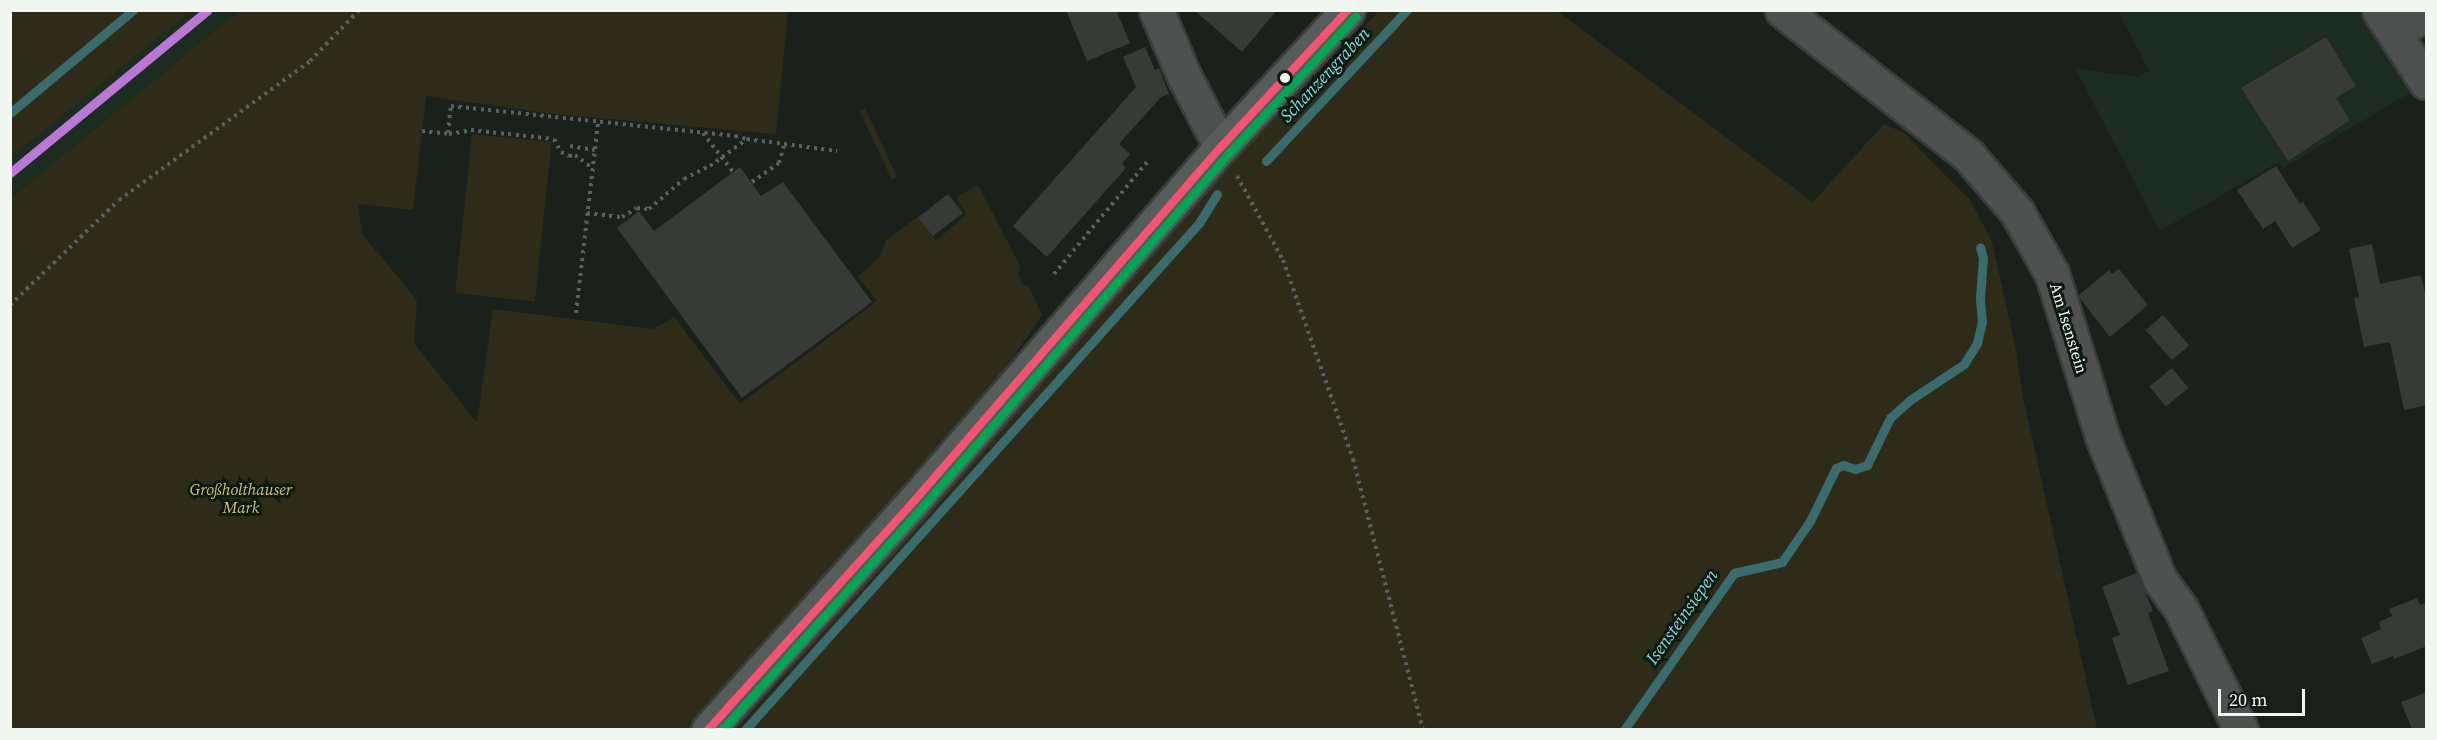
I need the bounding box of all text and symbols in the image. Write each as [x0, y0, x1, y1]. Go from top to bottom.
water label: Schanzengraben [1276, 23, 1374, 127]
unlabelled marker [1279, 72, 1291, 84]
street label: Am Isenstein [2046, 280, 2092, 376]
park label: Großholthauser Mark [190, 479, 292, 517]
water label: Isensteinsiepen [1641, 565, 1723, 669]
scale bar [2221, 677, 2308, 715]
text: 20 m [2229, 687, 2267, 712]

